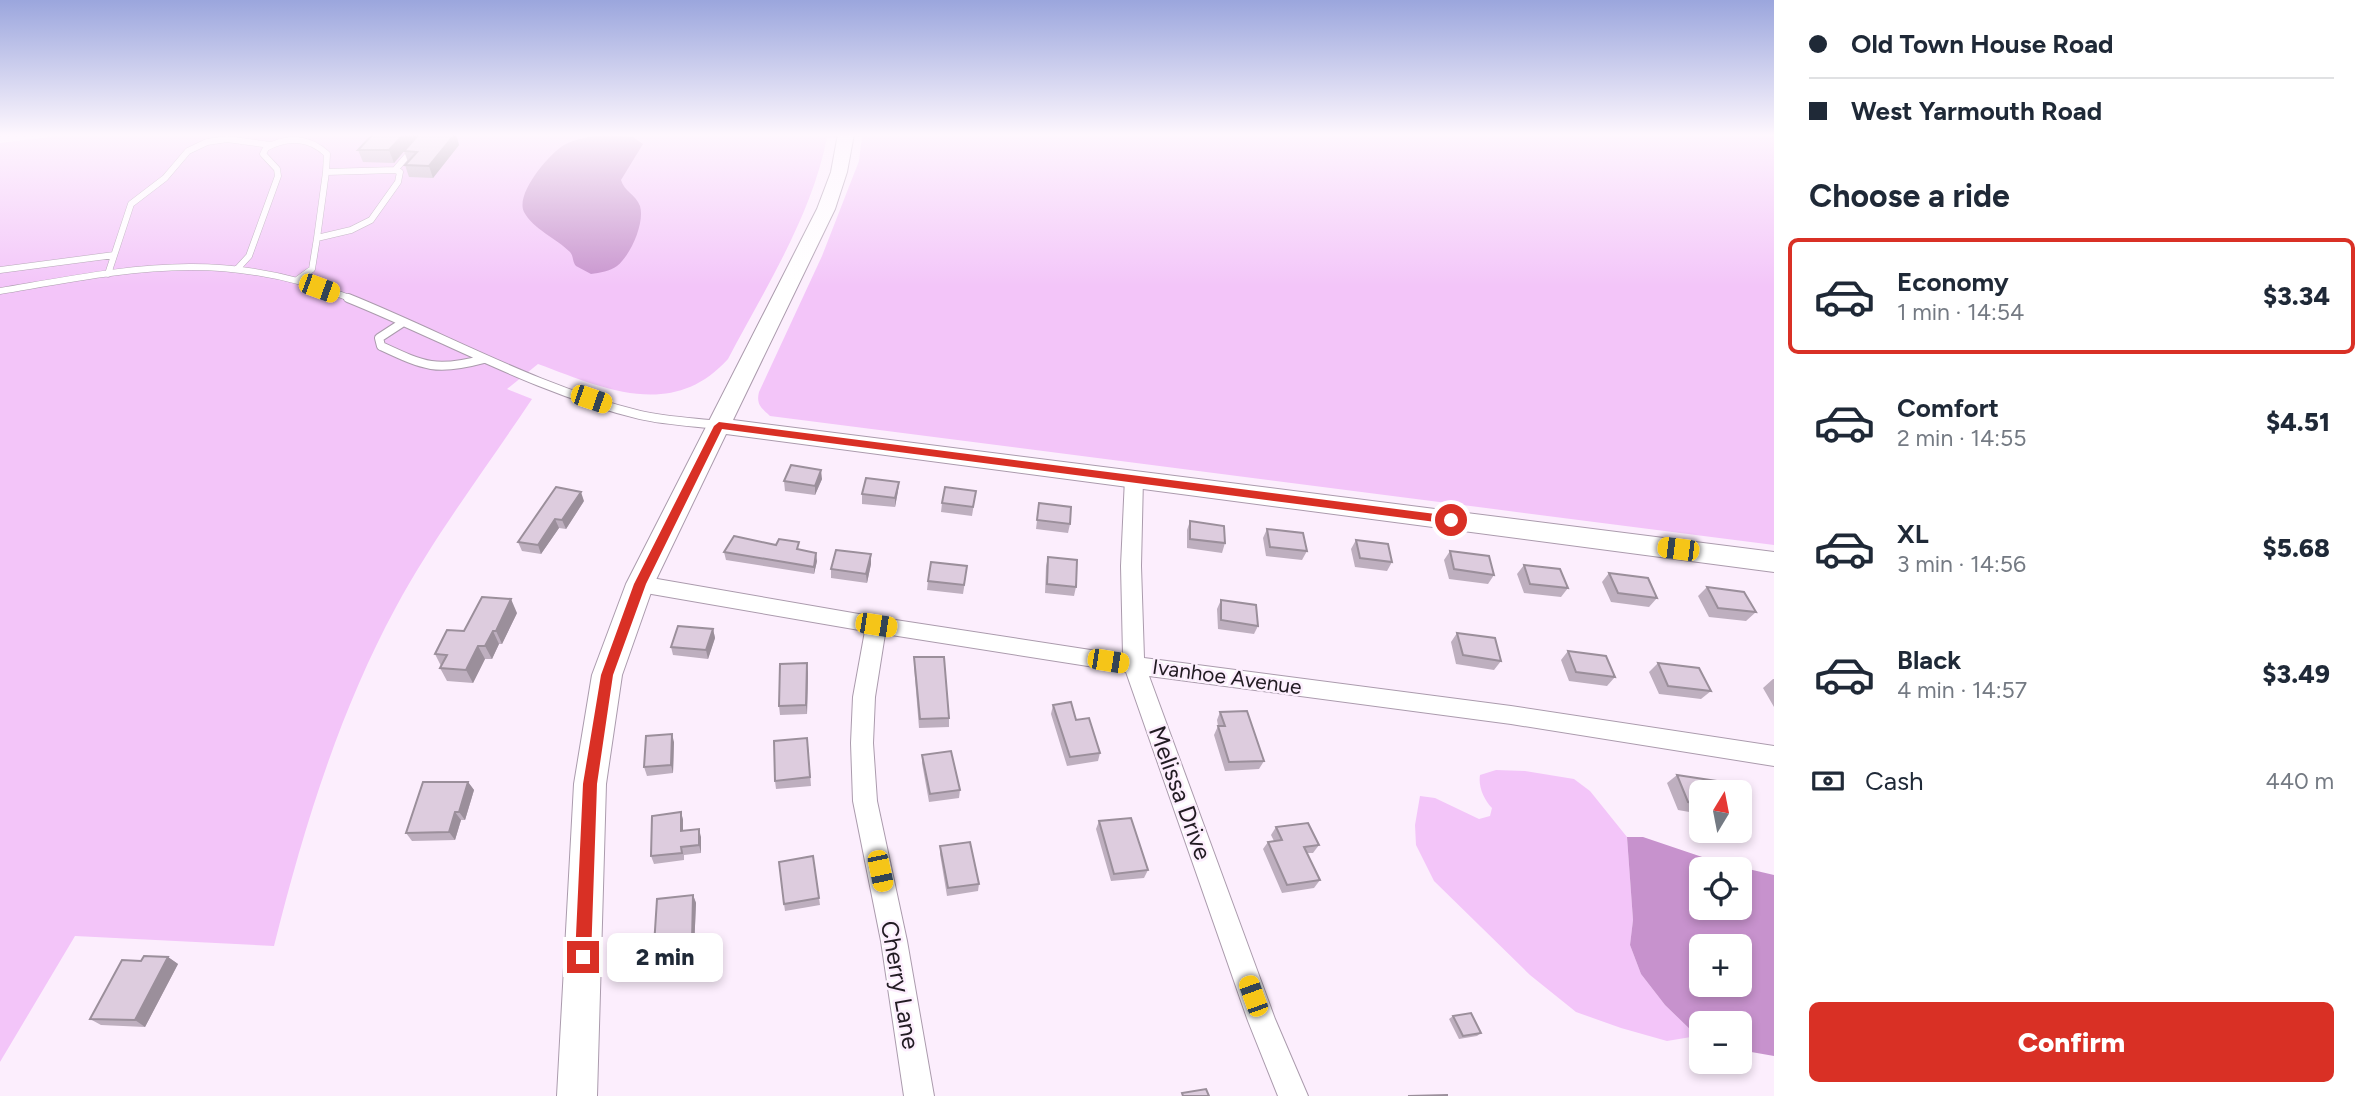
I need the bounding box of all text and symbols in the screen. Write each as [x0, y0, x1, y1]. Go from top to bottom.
text: Old Town House Road [1851, 28, 2113, 60]
text: West Yarmouth Road [1851, 95, 2102, 127]
text: Choose a ride [1809, 177, 2010, 215]
icon: car [1813, 265, 1876, 328]
text: Economy [1897, 266, 2009, 298]
car [296, 271, 343, 305]
text: $3.34 [2263, 280, 2330, 312]
text: 1 min · 14:54 [1897, 298, 2024, 326]
car [568, 382, 615, 416]
icon: car [1813, 391, 1876, 454]
text: Comfort [1897, 392, 1999, 424]
text: $4.51 [2266, 406, 2330, 438]
text: 2 min · 14:55 [1897, 424, 2027, 452]
route start [1435, 504, 1467, 536]
icon: car [1813, 517, 1876, 580]
text: XL [1897, 518, 1929, 550]
text: $5.68 [2262, 532, 2330, 564]
car [1656, 536, 1701, 562]
text: 3 min · 14:56 [1897, 550, 2026, 578]
car [854, 611, 899, 639]
icon: car [1813, 643, 1876, 706]
text: Black [1897, 644, 1961, 676]
car [1086, 647, 1131, 675]
street label: Ivanhoe Avenue [1151, 654, 1303, 699]
text: $3.49 [2262, 658, 2330, 690]
text: 4 min · 14:57 [1897, 676, 2027, 704]
street label: Melissa Drive [1143, 722, 1218, 864]
icon: cash [1809, 762, 1847, 800]
text: Cash [1865, 765, 1924, 797]
text: 440 m [2265, 767, 2334, 795]
north arrow [1689, 780, 1752, 844]
map controls [1689, 780, 1752, 1074]
car [866, 848, 895, 894]
button: locate [1689, 857, 1752, 920]
street label: Cherry Lane [875, 918, 926, 1051]
callout: 2 min [608, 932, 723, 982]
button: + [1689, 934, 1752, 997]
route end [567, 941, 599, 973]
text: 2 min [636, 943, 694, 971]
car [1236, 973, 1271, 1019]
button: Confirm [1809, 1002, 2334, 1082]
button: − [1689, 1011, 1752, 1074]

